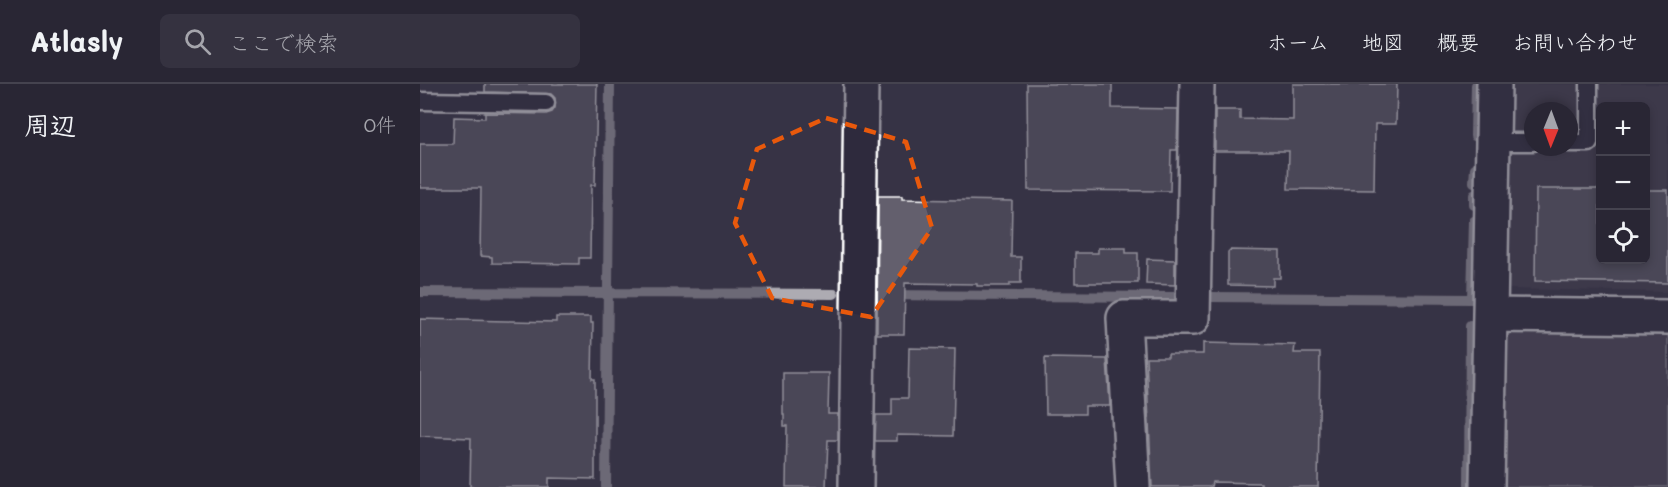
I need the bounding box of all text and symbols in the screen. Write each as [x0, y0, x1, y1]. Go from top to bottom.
search box [160, 14, 580, 68]
text: Atlasly [30, 23, 124, 59]
icon: search [181, 25, 214, 58]
text: ここで検索 [229, 28, 339, 57]
text: ホーム [1267, 28, 1329, 55]
text: 地図 [1362, 28, 1404, 55]
text: 概要 [1437, 28, 1479, 55]
text: お問い合わせ [1512, 28, 1638, 55]
north arrow [1524, 102, 1578, 156]
map controls [1596, 102, 1650, 264]
button: + [1596, 102, 1650, 156]
text: 周辺 [24, 108, 76, 142]
text: 0件 [364, 111, 396, 137]
button: − [1596, 156, 1650, 210]
button: locate [1596, 210, 1650, 264]

